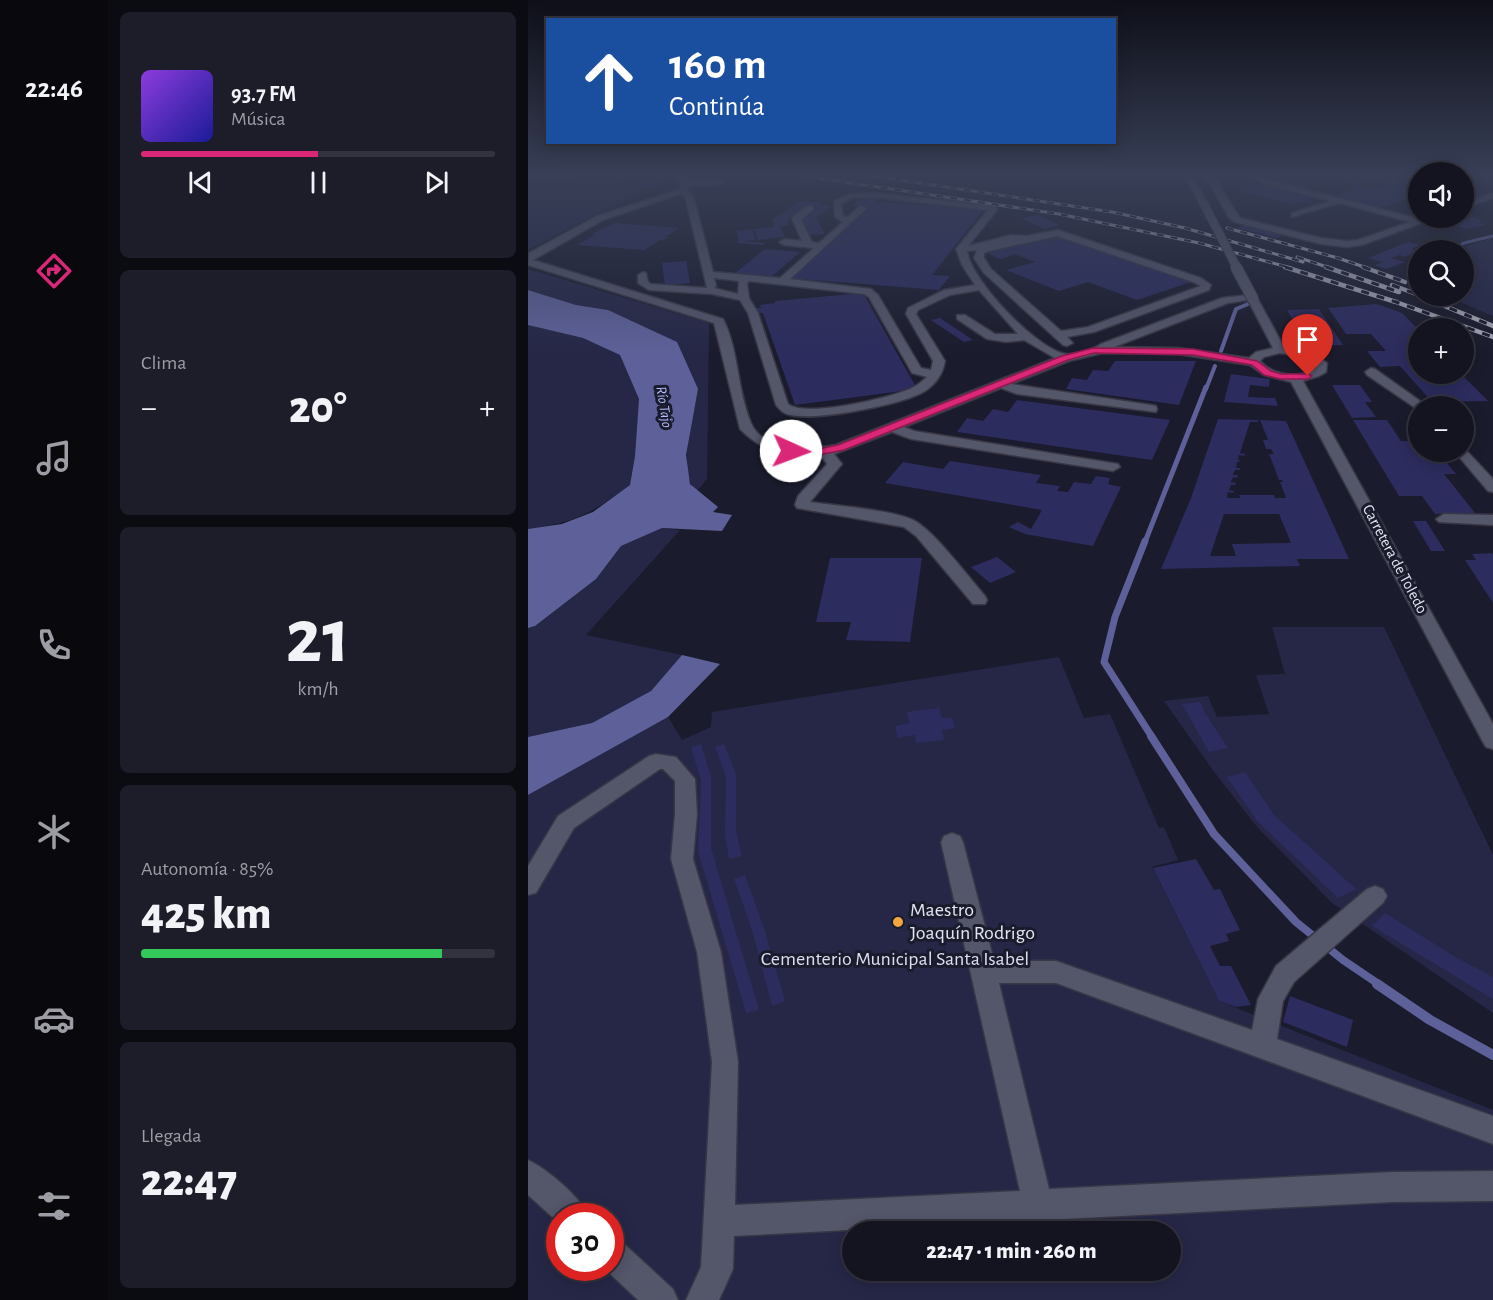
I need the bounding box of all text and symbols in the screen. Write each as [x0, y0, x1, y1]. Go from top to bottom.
icon: ahead [570, 42, 648, 120]
text: 160 m [669, 44, 767, 86]
text: 22:46 [25, 75, 83, 102]
text: 93.7 FM [231, 83, 296, 105]
text: Continúa [669, 93, 765, 120]
text: Música [231, 109, 286, 129]
map controls [1408, 162, 1474, 462]
button: sound [1408, 162, 1474, 228]
icon: previous [184, 166, 217, 199]
icon: pause [302, 166, 335, 199]
icon: next [420, 166, 453, 199]
button: search [1408, 240, 1474, 306]
icon: directions [33, 250, 75, 292]
pin [1282, 314, 1333, 376]
button: + [1408, 318, 1474, 384]
icon: arrive [1291, 323, 1324, 356]
text: Clima [141, 353, 186, 373]
water label: Río Tajo [653, 385, 675, 429]
text: 20° [289, 386, 347, 431]
text: − [141, 392, 157, 425]
text: + [479, 392, 495, 425]
button: − [1408, 396, 1474, 462]
position arrow [759, 419, 823, 483]
icon: music [33, 437, 75, 479]
street label: Carretera de Toledo [1360, 502, 1431, 616]
text: 21 [286, 599, 350, 677]
icon: phone [33, 624, 75, 666]
text: km/h [297, 679, 339, 699]
icon: climate [33, 811, 75, 853]
text: Autonomía · 85% [141, 859, 274, 879]
text: 425 km [141, 892, 271, 937]
place label: Maestro Joaquín Rodrigo [910, 900, 1035, 943]
marker: Maestro Joaquín Rodrigo [891, 915, 905, 929]
park label: Cementerio Municipal Santa Isabel [761, 949, 1029, 969]
icon: car [33, 998, 75, 1040]
text: Llegada [141, 1126, 202, 1146]
text: 22:47 [141, 1159, 237, 1204]
icon: filters [33, 1185, 75, 1227]
speed limit sign: 30 [546, 1203, 624, 1281]
text: 22:47 · 1 min · 260 m [926, 1240, 1097, 1262]

